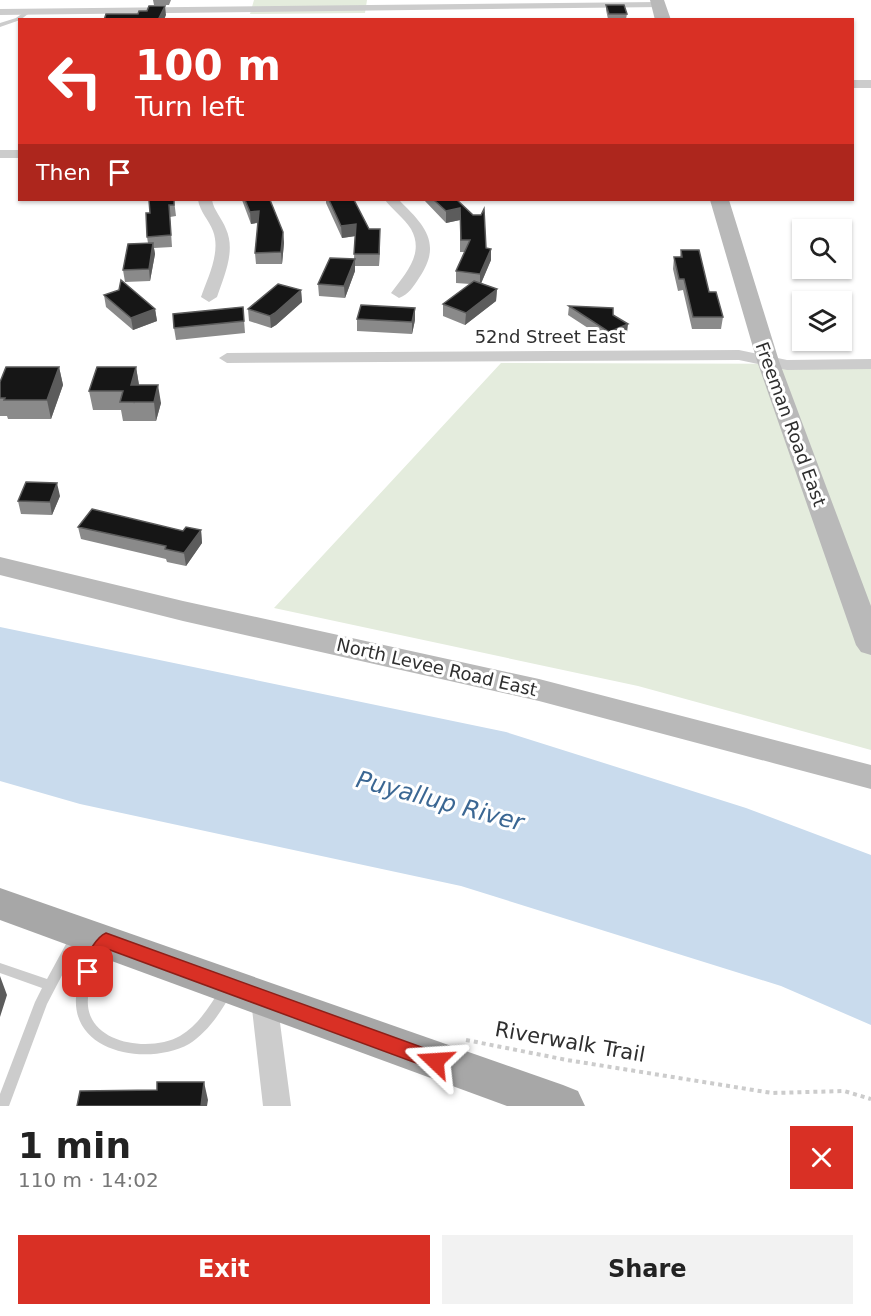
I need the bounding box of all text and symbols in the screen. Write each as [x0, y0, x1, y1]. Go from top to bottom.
text: 100 m [135, 41, 281, 90]
icon: left [36, 42, 114, 120]
text: Turn left [135, 91, 245, 122]
icon: arrive [103, 156, 136, 189]
text: Then [36, 160, 91, 185]
map controls [792, 219, 852, 351]
button: search [792, 219, 852, 279]
button: layers [792, 291, 852, 351]
street label: 52nd Street East [475, 326, 625, 347]
street label: Freeman Road East [751, 339, 831, 509]
street label: North Levee Road East [335, 634, 539, 700]
water label: Puyallup River [353, 765, 529, 837]
pin [62, 946, 113, 997]
icon: arrive [71, 955, 104, 988]
street label: Riverwalk Trail [493, 1017, 647, 1067]
position arrow [403, 1029, 467, 1093]
text: 1 min [18, 1125, 131, 1166]
button: close [790, 1126, 853, 1189]
text: 110 m · 14:02 [18, 1168, 159, 1192]
button: Exit [18, 1235, 430, 1304]
button: Share [442, 1235, 853, 1304]

